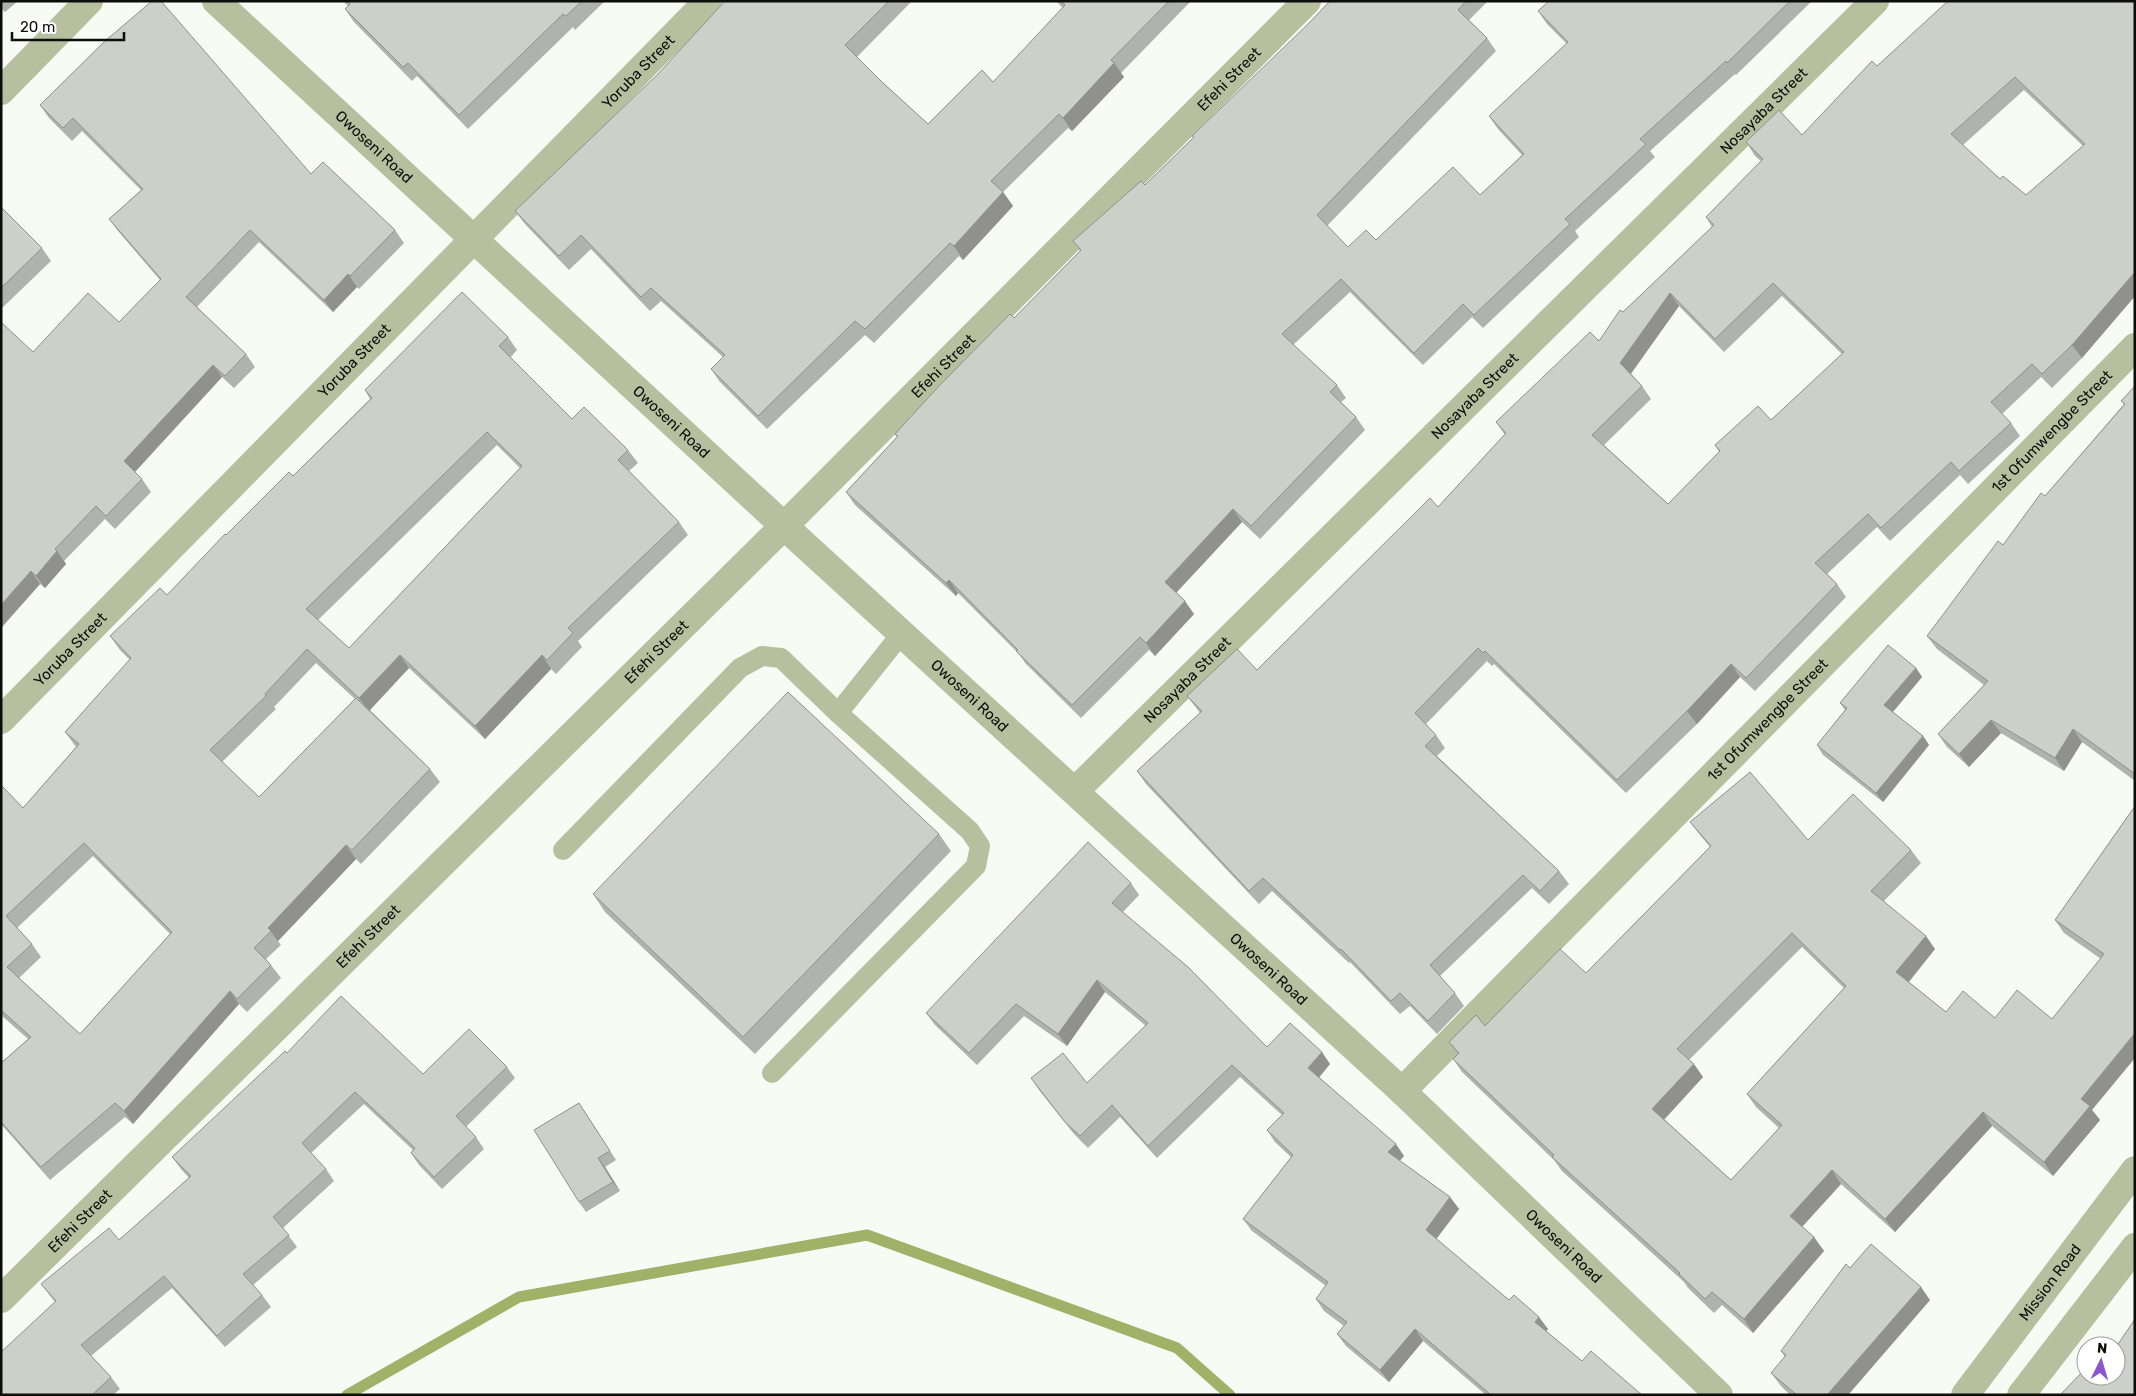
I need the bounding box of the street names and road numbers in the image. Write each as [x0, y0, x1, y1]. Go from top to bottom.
street label: Yoruba Street [598, 31, 679, 112]
street label: Efehi Street [1194, 43, 1265, 115]
street label: Nosayaba Street [1716, 64, 1811, 158]
street label: Owoseni Road [332, 107, 416, 187]
street label: Yoruba Street [314, 320, 395, 401]
street label: Efehi Street [908, 330, 979, 402]
street label: Nosayaba Street [1427, 349, 1522, 443]
street label: 1st Ofumwengbe Street [1988, 366, 2116, 496]
street label: Owoseni Road [629, 382, 714, 462]
street label: Yoruba Street [30, 609, 111, 690]
street label: Efehi Street [621, 616, 692, 687]
street label: Nosayaba Street [1140, 633, 1235, 727]
street label: 1st Ofumwengbe Street [1703, 655, 1832, 785]
street label: Owoseni Road [927, 656, 1012, 736]
street label: Efehi Street [332, 901, 404, 972]
street label: Owoseni Road [1226, 929, 1311, 1009]
street label: Efehi Street [44, 1185, 116, 1257]
street label: Owoseni Road [1522, 1206, 1606, 1287]
street label: Mission Road [2015, 1241, 2085, 1324]

